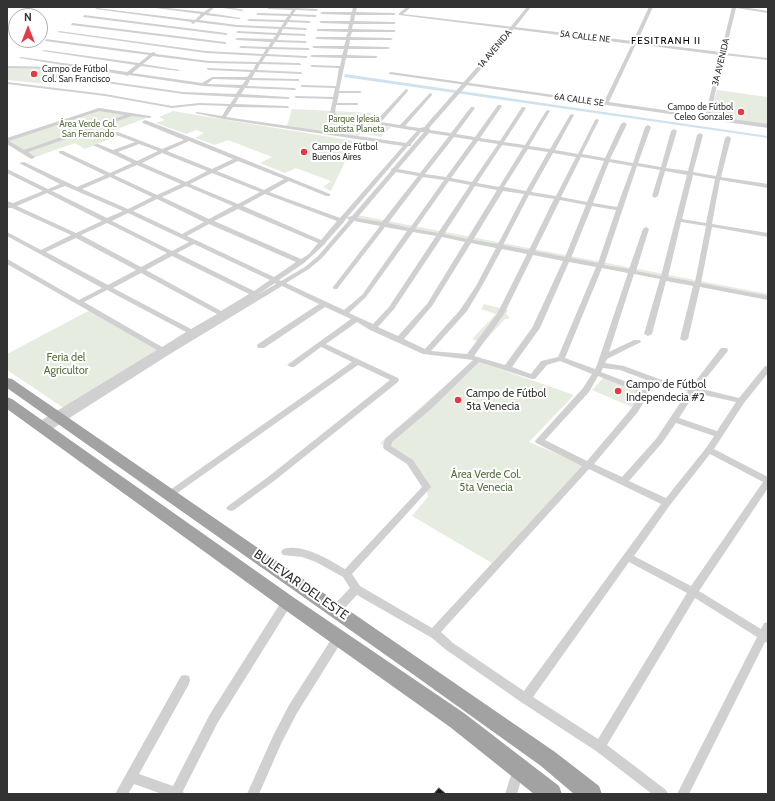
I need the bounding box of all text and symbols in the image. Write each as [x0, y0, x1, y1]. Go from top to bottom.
north arrow [8, 8, 48, 48]
text: N [24, 10, 32, 24]
street label: 1A AVENIDA [476, 28, 514, 70]
street label: 5A CALLE NE [559, 29, 611, 45]
district label: FESITRANH II [631, 35, 701, 47]
street label: 3A AVENIDA [710, 37, 732, 87]
place label: Campo de Fútbol Col. San Francisco [42, 64, 110, 85]
marker: Campo de Fútbol Col. San Francisco [29, 69, 39, 79]
street label: 6A CALLE SE [553, 91, 605, 109]
place label: Campo de Fútbol Celeo Gonzales [667, 102, 733, 123]
marker: Campo de Fútbol Celeo Gonzales [736, 107, 746, 117]
park label: Parque Iglesia Bautista Planeta [324, 114, 384, 135]
park label: Área Verde Col. San Fernando [59, 119, 117, 140]
place label: Campo de Fútbol Buenos Aires [312, 142, 378, 163]
marker: Campo de Fútbol Buenos Aires [299, 147, 309, 157]
park label: Feria del Agricultor [44, 351, 88, 377]
place label: Campo de Fútbol Independecia #2 [626, 378, 706, 404]
marker: Campo de Fútbol Independecia #2 [613, 386, 623, 396]
place label: Campo de Fútbol 5ta Venecia [466, 387, 546, 413]
marker: Campo de Fútbol 5ta Venecia [453, 395, 463, 405]
park label: Área Verde Col. 5ta Venecia [451, 468, 521, 494]
street label: BULEVAR DEL ESTE [251, 546, 351, 624]

